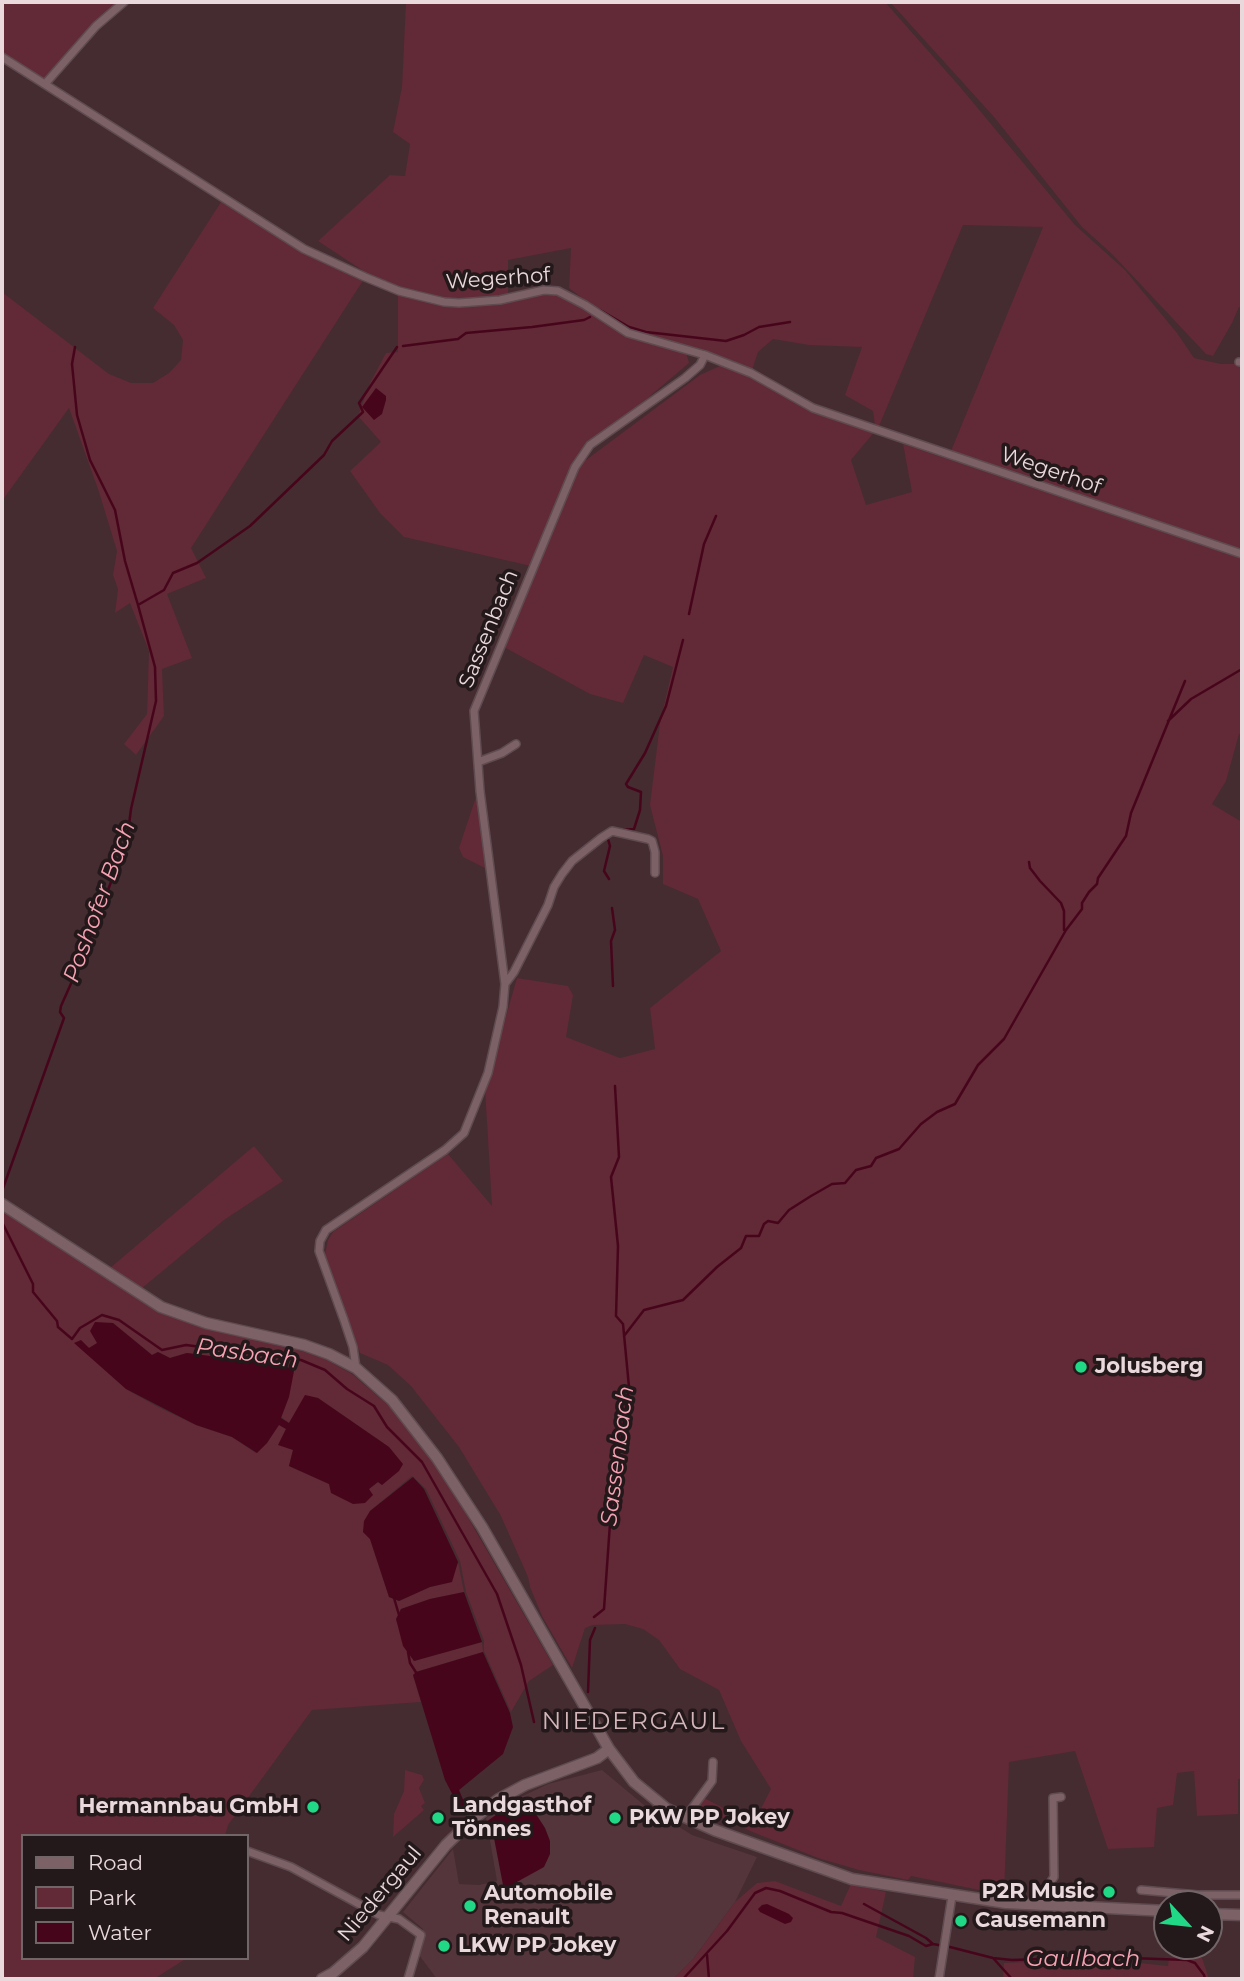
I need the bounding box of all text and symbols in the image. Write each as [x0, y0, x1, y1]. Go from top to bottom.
street label: Wegerhof [445, 263, 551, 295]
street label: Wegerhof [997, 442, 1105, 500]
street label: Sassenbach [454, 566, 524, 692]
water label: Poshofer Bach [58, 817, 142, 987]
water label: Pasbach [194, 1333, 300, 1375]
place label: Jolusberg [1095, 1354, 1203, 1380]
marker: Jolusberg [1073, 1359, 1089, 1375]
water label: Sassenbach [596, 1384, 640, 1528]
district label: NIEDERGAUL [543, 1708, 725, 1736]
place label: Landgasthof Tönnes [452, 1793, 591, 1843]
place label: Hermannbau GmbH [78, 1794, 299, 1820]
marker: Hermannbau GmbH [305, 1799, 321, 1815]
place label: PKW PP Jokey [629, 1805, 790, 1831]
marker: Landgasthof Tönnes [430, 1810, 446, 1826]
marker: PKW PP Jokey [607, 1810, 623, 1826]
legend [21, 1834, 248, 1960]
street label: Niedergaul [333, 1841, 427, 1947]
text: Road [88, 1850, 143, 1875]
place label: P2R Music [982, 1879, 1095, 1905]
place label: Automobile Renault [484, 1881, 613, 1931]
marker: P2R Music [1101, 1884, 1117, 1900]
text: Park [88, 1885, 136, 1910]
north arrow [1153, 1890, 1223, 1960]
marker: Automobile Renault [462, 1898, 478, 1914]
place label: Causemann [975, 1908, 1106, 1934]
marker: Causemann [953, 1913, 969, 1929]
text: Water [88, 1920, 152, 1945]
text: N [1192, 1922, 1219, 1946]
place label: LKW PP Jokey [458, 1933, 616, 1959]
marker: LKW PP Jokey [436, 1938, 452, 1954]
water label: Gaulbach [1026, 1945, 1140, 1973]

